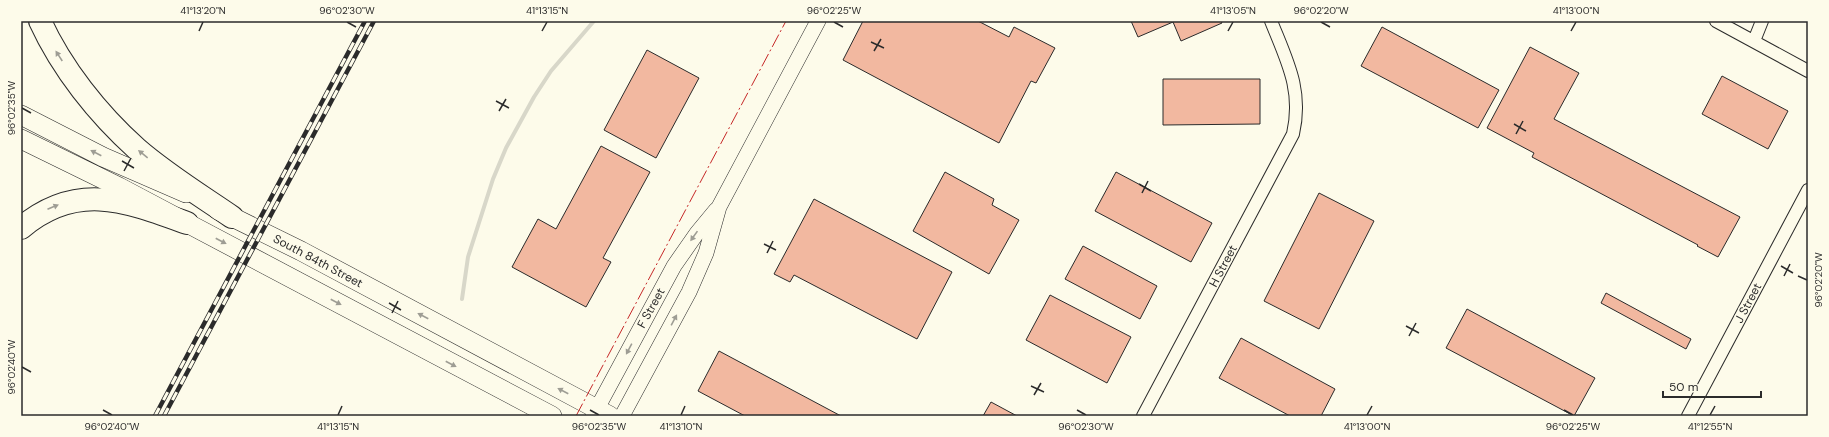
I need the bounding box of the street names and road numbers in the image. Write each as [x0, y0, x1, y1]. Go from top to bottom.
street label: South 84th Street [270, 231, 366, 291]
street label: H Street [1205, 242, 1241, 290]
street label: J Street [1731, 280, 1765, 326]
street label: F Street [633, 285, 669, 331]

